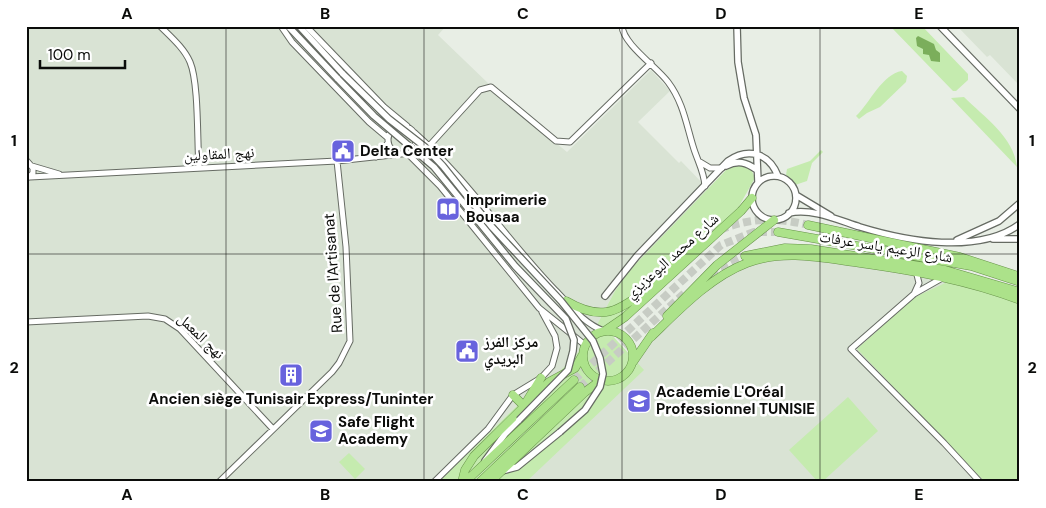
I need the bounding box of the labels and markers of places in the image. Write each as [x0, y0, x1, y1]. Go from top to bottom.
public building icon: Delta Center [330, 138, 356, 164]
place label: Delta Center [360, 141, 453, 161]
place label: Imprimerie Bousaa [466, 190, 547, 227]
library icon: Imprimerie Bousaa [435, 196, 461, 222]
place label: مركز الفرز البريدي [483, 332, 538, 371]
public building icon: مركز الفرز البريدي [454, 338, 480, 364]
building icon: Ancien siège Tunisair Express/Tuninter [278, 362, 304, 388]
place label: Academie L'Oréal Professionnel TUNISIE [656, 382, 815, 419]
school or university icon: Academie L'Oréal Professionnel TUNISIE [626, 388, 652, 414]
place label: Ancien siège Tunisair Express/Tuninter [149, 389, 433, 409]
place label: Safe Flight Academy [338, 412, 415, 449]
school or university icon: Safe Flight Academy [308, 418, 334, 444]

